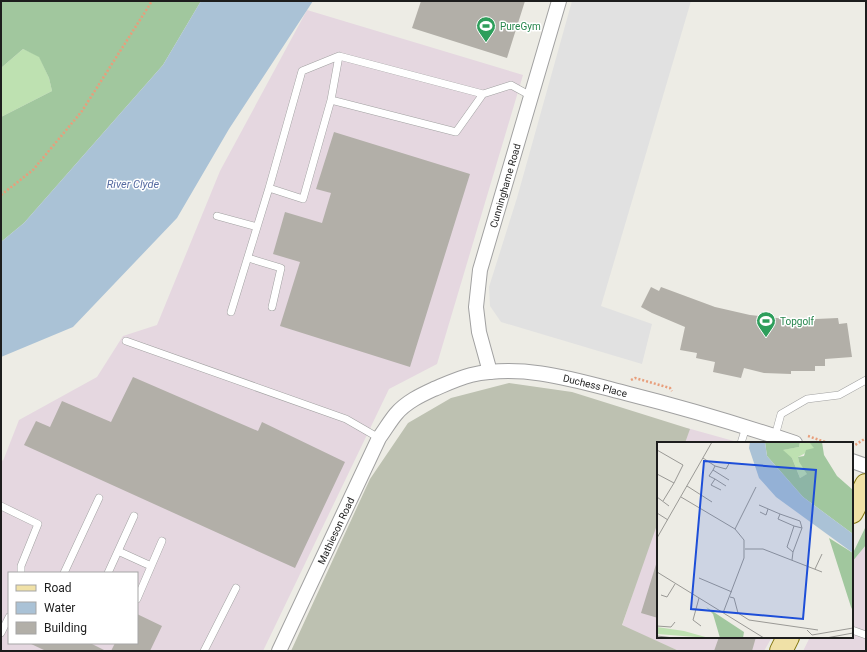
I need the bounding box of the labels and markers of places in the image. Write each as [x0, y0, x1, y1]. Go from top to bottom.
sports icon: PureGym [475, 15, 497, 43]
place label: PureGym [500, 21, 541, 32]
sports icon: Topgolf [755, 310, 777, 338]
place label: Topgolf [780, 316, 815, 327]

